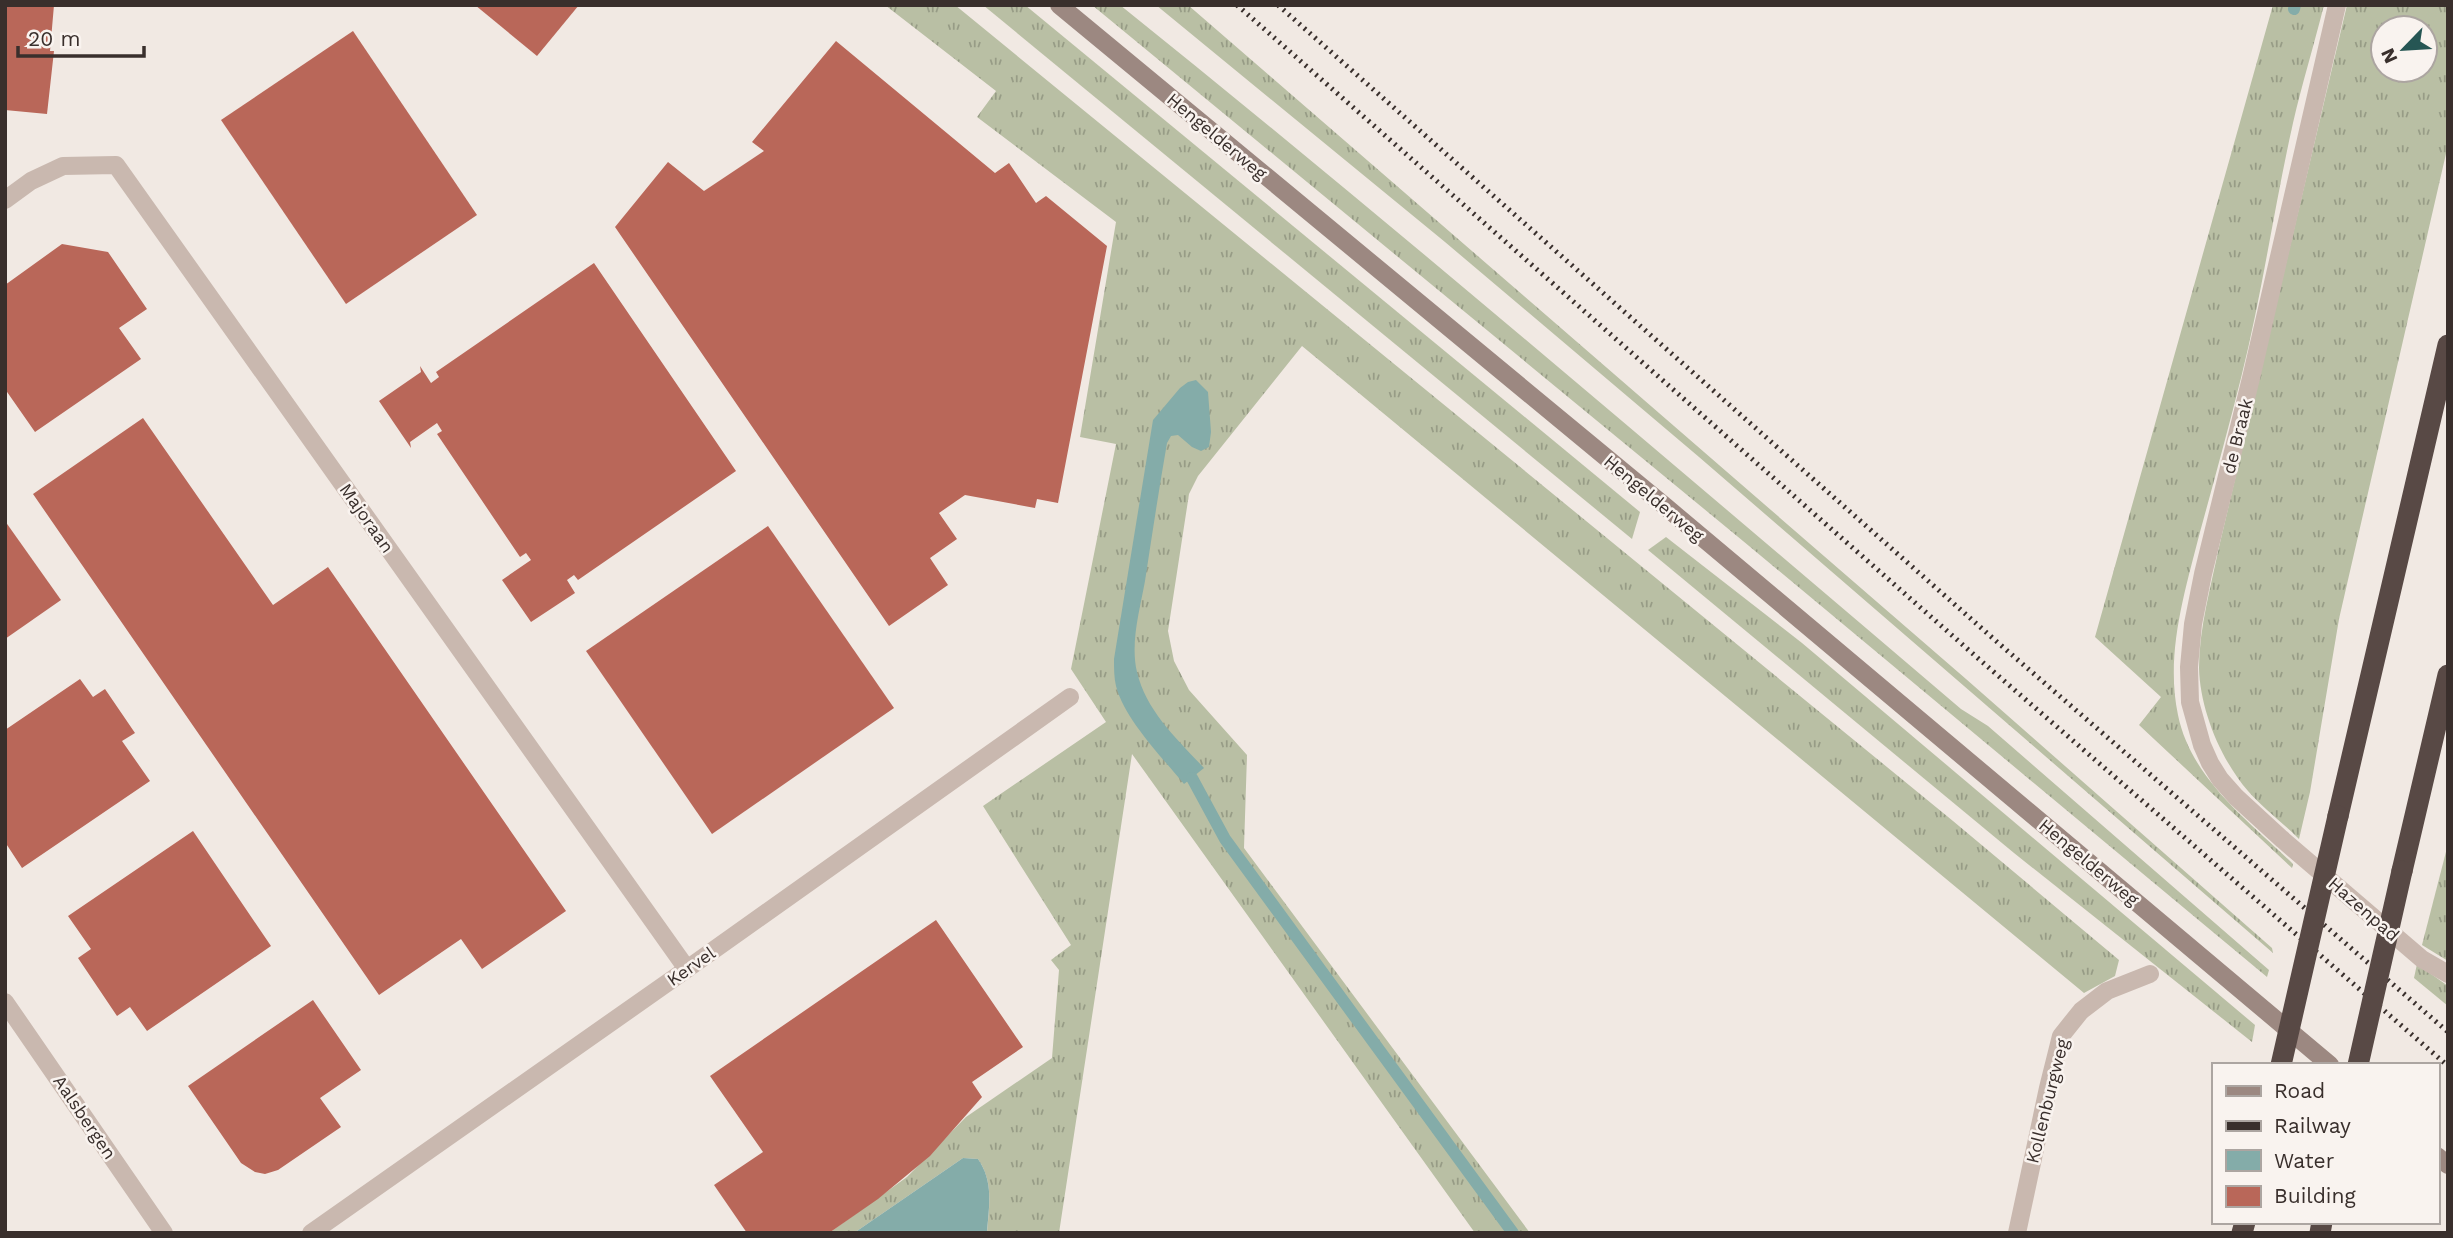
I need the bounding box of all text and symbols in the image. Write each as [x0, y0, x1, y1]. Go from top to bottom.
scale bar [18, 14, 144, 58]
north arrow [2369, 14, 2439, 84]
text: 20 m [28, 26, 80, 51]
text: N [2376, 45, 2402, 67]
street label: Hengelderweg [1163, 88, 1271, 184]
street label: de Braak [2217, 396, 2257, 476]
street label: Hengelderweg [1600, 450, 1708, 546]
street label: Majoraan [336, 479, 398, 557]
street label: Hengelderweg [2035, 814, 2143, 910]
street label: Hazenpad [2324, 873, 2404, 945]
street label: Kervel [663, 942, 720, 990]
street label: Kollenburgweg [2021, 1036, 2073, 1166]
legend [2212, 1063, 2439, 1224]
street label: Aalsbergen [49, 1071, 121, 1163]
text: Road [2274, 1078, 2325, 1103]
text: Railway [2274, 1113, 2351, 1138]
text: Water [2274, 1148, 2335, 1173]
text: Building [2274, 1183, 2356, 1208]

